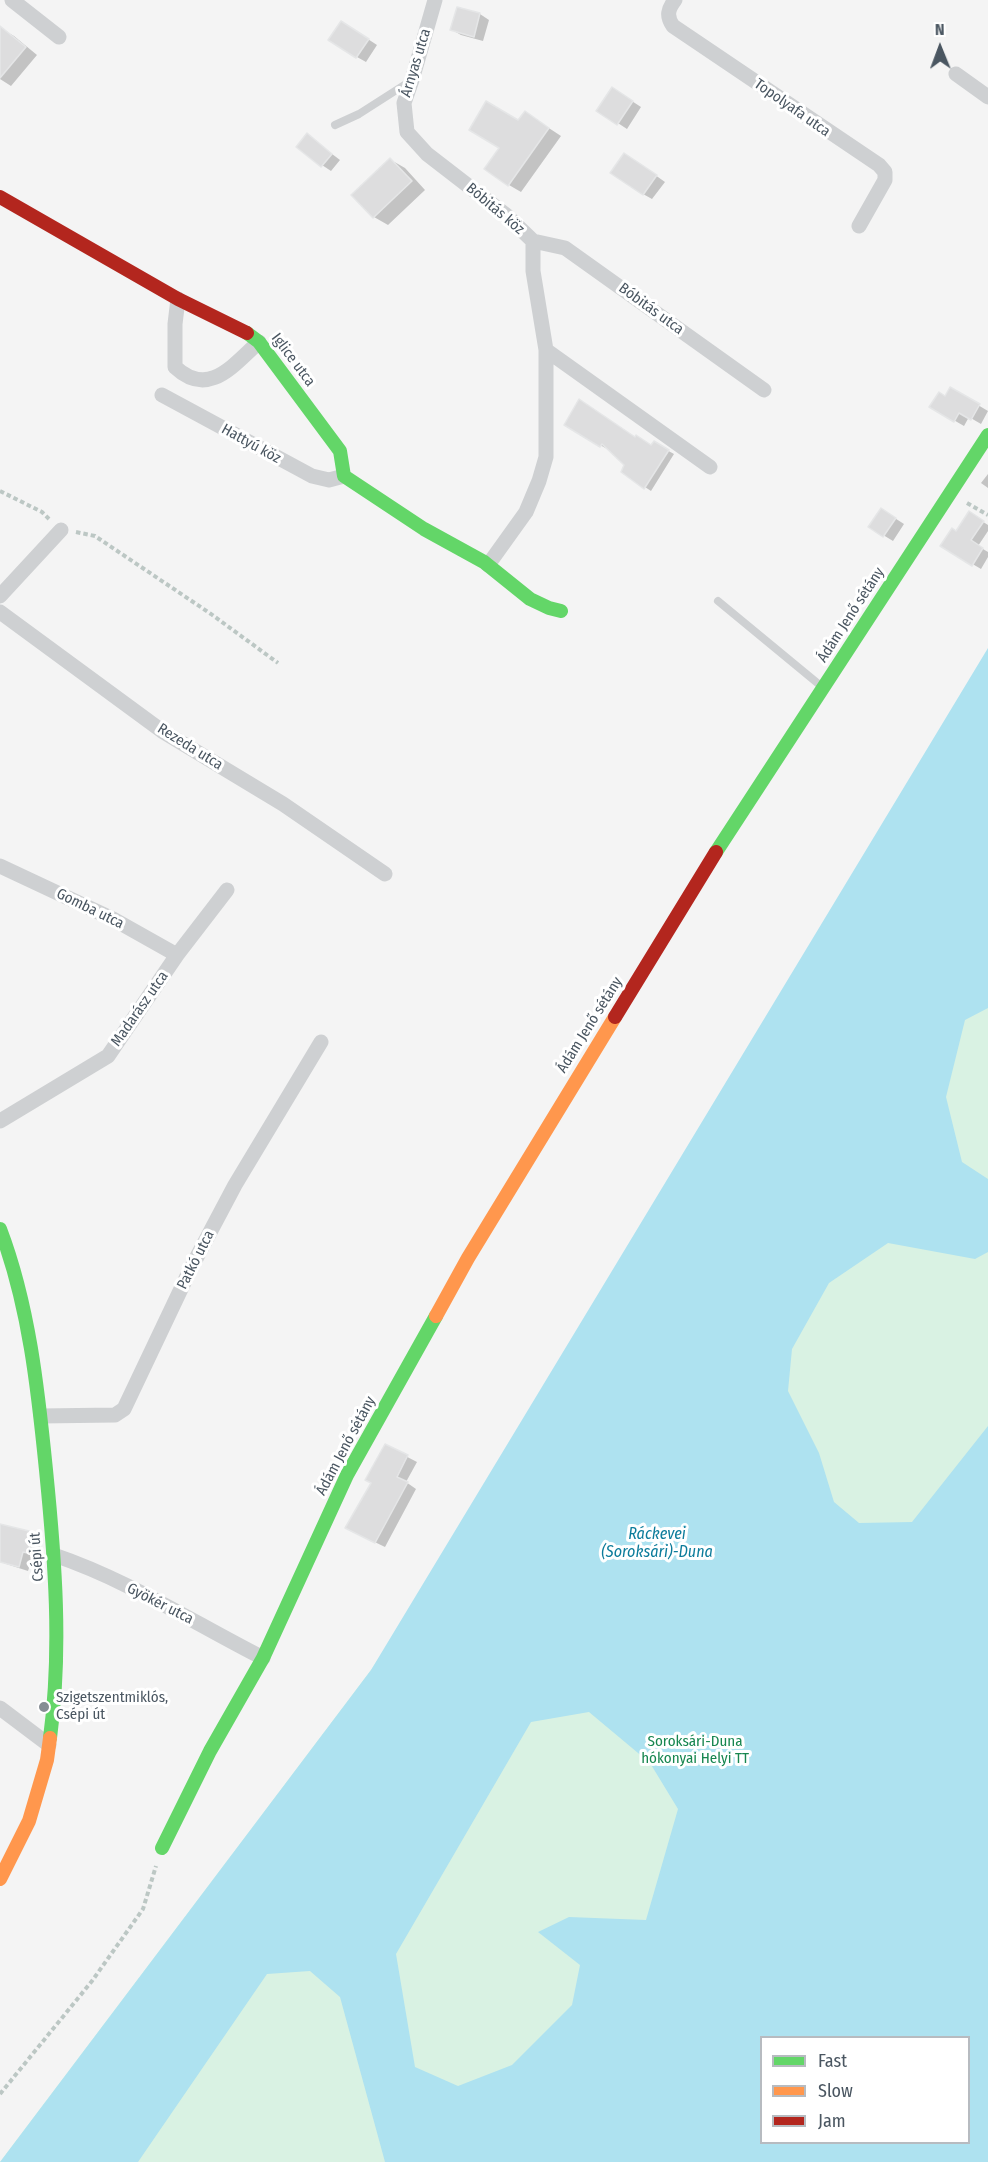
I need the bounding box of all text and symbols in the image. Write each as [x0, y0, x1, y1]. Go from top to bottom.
north arrow [910, 18, 970, 78]
text: N [935, 20, 945, 39]
street label: Árnyas utca [397, 27, 435, 99]
street label: Topolyafa utca [750, 75, 834, 141]
street label: Bóbitás köz [462, 179, 528, 239]
street label: Bóbitás utca [615, 279, 687, 339]
street label: Iglice utca [267, 330, 319, 390]
street label: Hattyú köz [218, 420, 284, 468]
street label: Ádám Jenő sétány [814, 564, 888, 666]
street label: Rezeda utca [154, 720, 226, 774]
street label: Gomba utca [53, 885, 127, 933]
street label: Madarász utca [108, 968, 172, 1050]
street label: Ádám Jenő sétány [553, 974, 627, 1076]
street label: Patkó utca [174, 1228, 218, 1292]
street label: Ádám Jenő sétány [312, 1393, 380, 1499]
water label: Ráckevei (Soroksári)-Duna [601, 1525, 713, 1563]
street label: Csépi út [26, 1532, 48, 1582]
street label: Gyökér utca [124, 1580, 196, 1628]
place label: Szigetszentmiklós, Csépi út [56, 1689, 168, 1724]
marker: Szigetszentmiklós, Csépi út [37, 1700, 51, 1714]
park label: Soroksári-Duna hókonyai Helyi TT [641, 1733, 749, 1768]
legend [760, 2036, 970, 2144]
text: Fast [818, 2050, 847, 2072]
text: Slow [818, 2080, 853, 2102]
text: Jam [818, 2110, 846, 2132]

